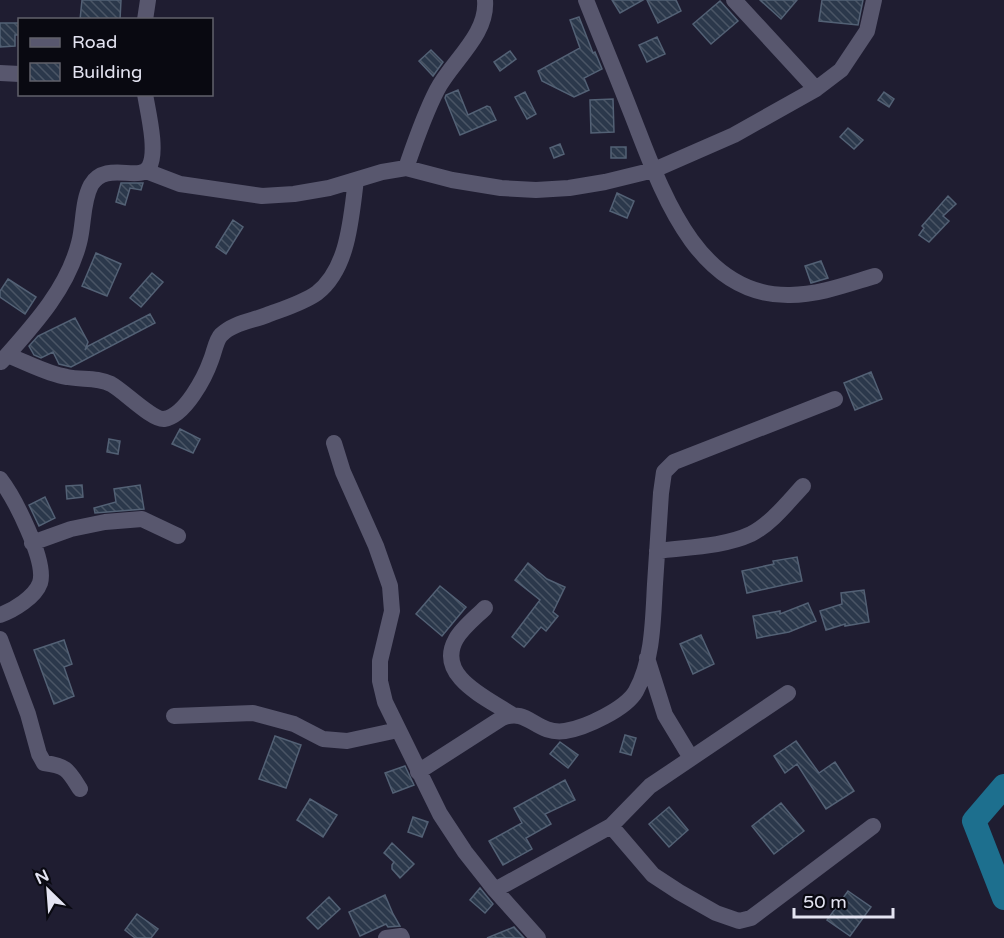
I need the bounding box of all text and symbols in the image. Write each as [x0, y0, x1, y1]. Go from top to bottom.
legend [18, 18, 213, 96]
text: Road [72, 31, 117, 53]
text: Building [72, 61, 142, 83]
north arrow [18, 860, 78, 920]
text: N [32, 866, 52, 889]
scale bar [794, 881, 893, 919]
text: 50 m [803, 891, 847, 913]

